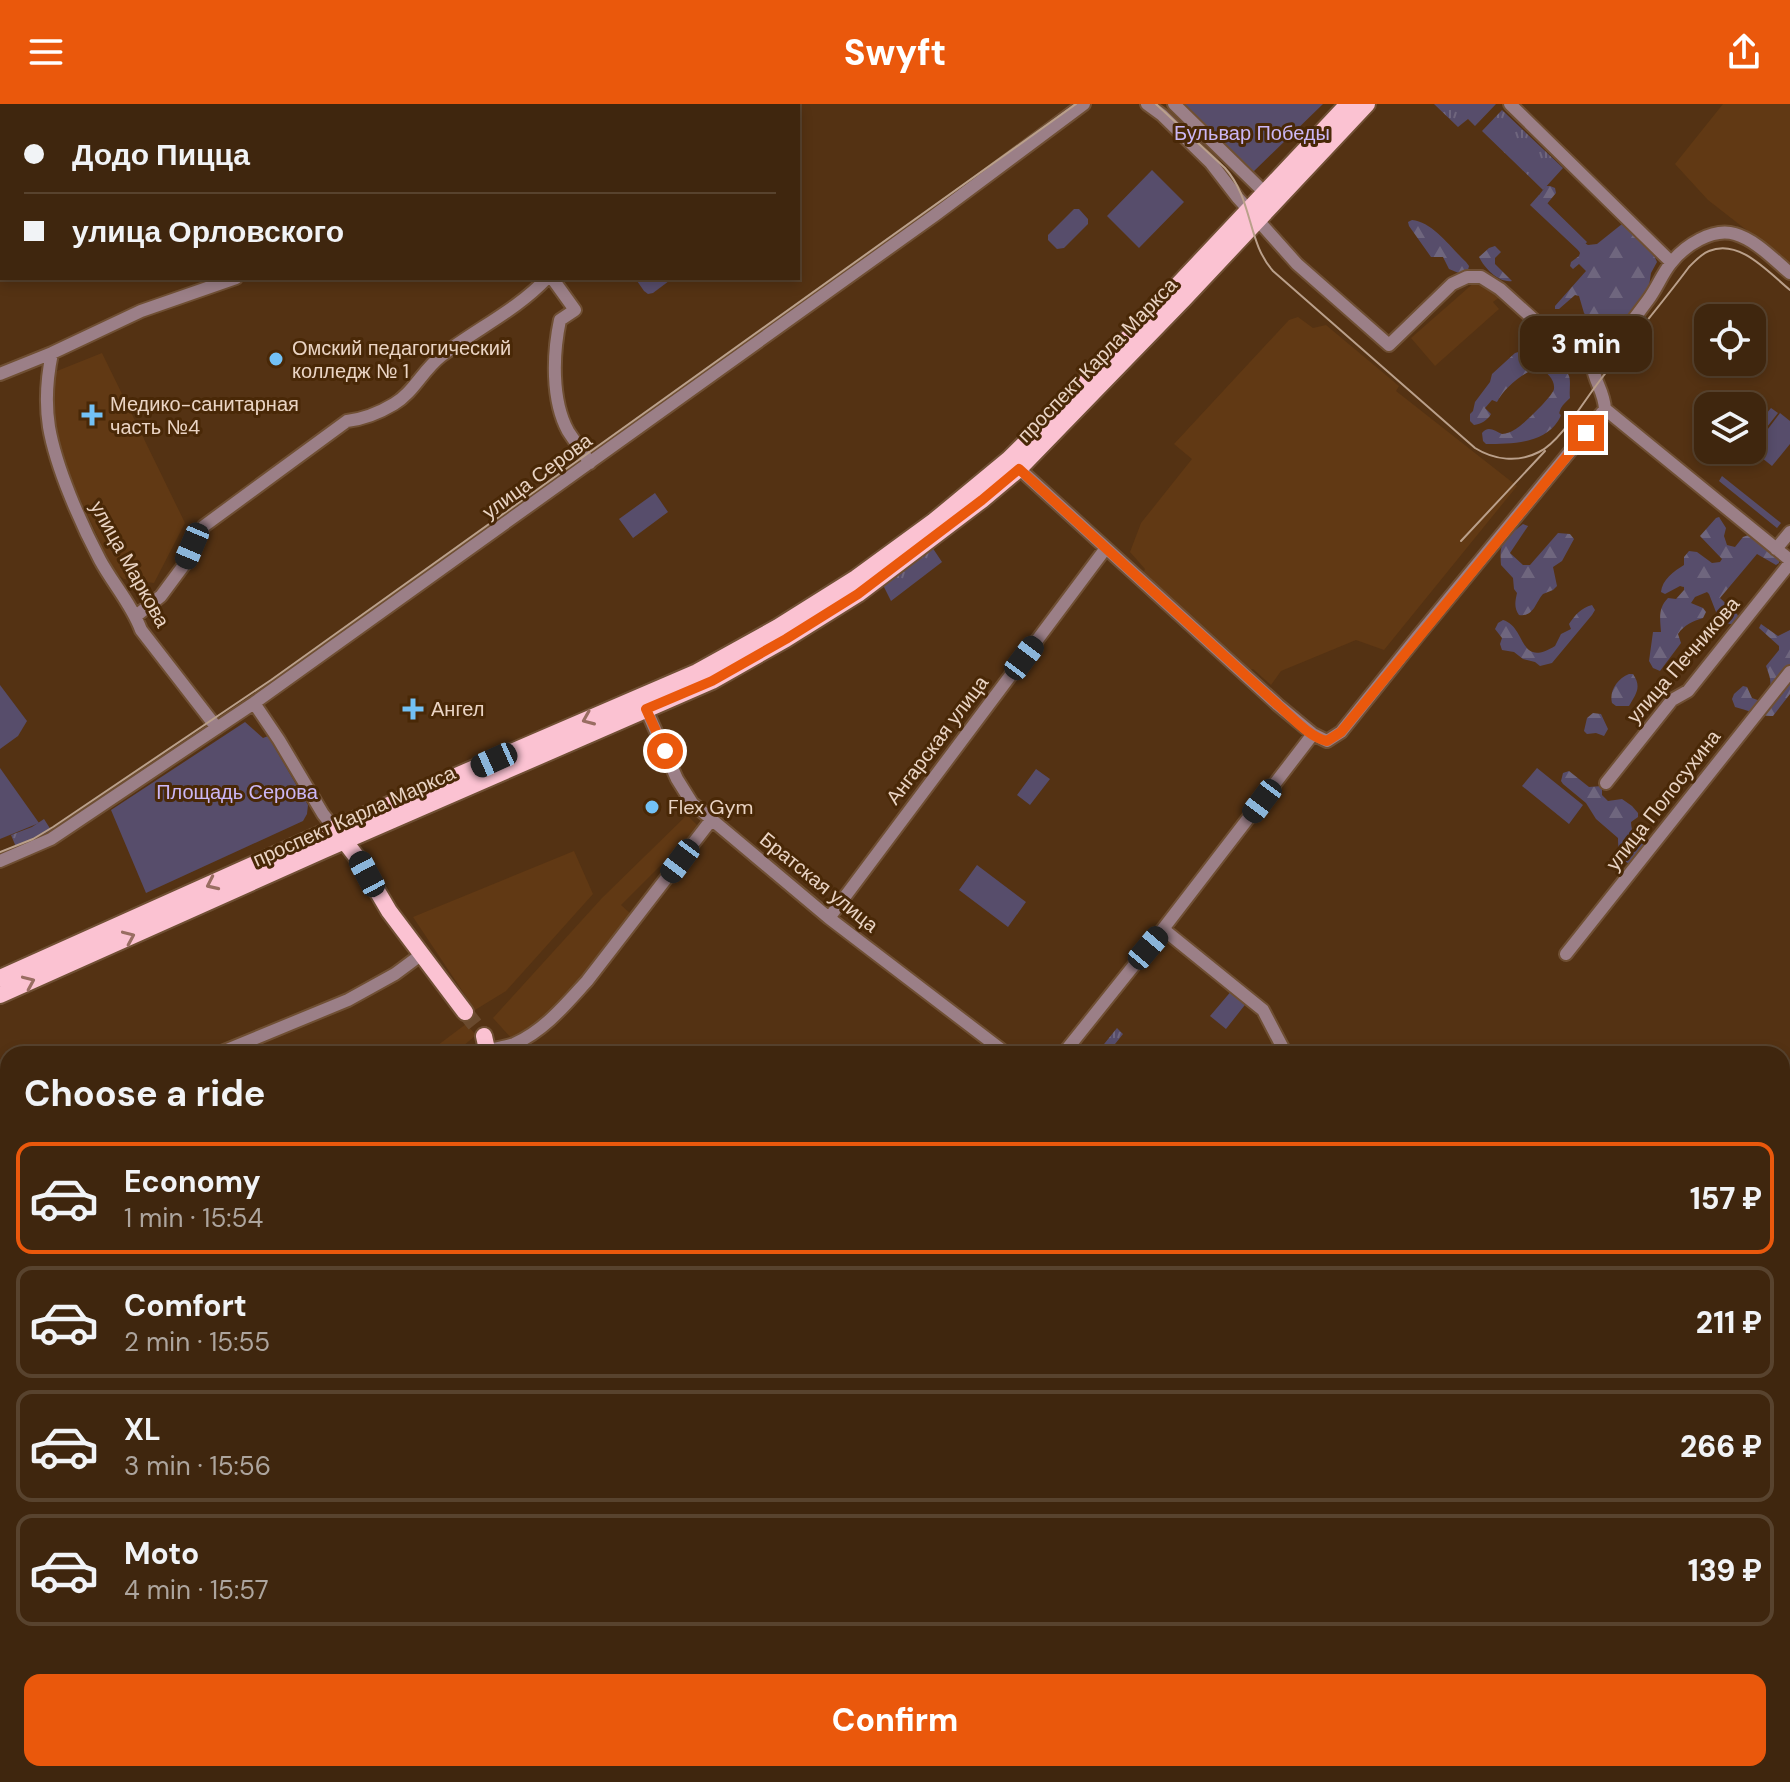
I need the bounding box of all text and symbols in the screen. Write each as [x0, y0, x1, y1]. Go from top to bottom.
text: Swyft [844, 29, 946, 76]
icon: menu [24, 30, 68, 74]
icon: share [1722, 30, 1766, 74]
park label: Бульвар Победы [1174, 120, 1330, 146]
text: Додо Пицца [72, 135, 250, 174]
text: улица Орловского [72, 212, 344, 251]
street label: проспект Карла Маркса [1012, 272, 1183, 448]
map controls [1694, 304, 1766, 464]
button: locate [1694, 304, 1766, 376]
callout: 3 min [1520, 317, 1652, 373]
text: 3 min [1551, 327, 1621, 361]
place label: Омский педагогический колледж № 1 [292, 335, 511, 384]
marker: Омский педагогический колледж № 1 [267, 350, 285, 368]
place label: Медико-санитарная часть №4 [110, 391, 299, 440]
button: layers [1694, 392, 1766, 464]
marker: Медико-санитарная часть №4 [81, 404, 103, 426]
route end [1568, 415, 1604, 451]
street label: улица Серова [477, 427, 598, 525]
street label: улица Маркова [84, 496, 176, 633]
car [172, 519, 212, 573]
street label: улица Печникова [1621, 591, 1746, 729]
car [1000, 632, 1048, 684]
street label: Ангарская улица [880, 670, 995, 810]
place label: Ангел [431, 696, 484, 722]
marker: Ангел [402, 698, 424, 720]
one-way arrow [581, 709, 596, 725]
street label: улица Полосухина [1600, 724, 1727, 876]
route start [647, 733, 683, 769]
car [467, 739, 521, 781]
street label: проспект Карла Маркса [249, 759, 460, 872]
car [1238, 775, 1286, 827]
park label: Площадь Серова [156, 779, 319, 805]
place label: Flex Gym [668, 794, 753, 820]
marker: Flex Gym [643, 798, 661, 816]
street label: Братская улица [754, 826, 884, 938]
car [656, 835, 704, 887]
car [345, 847, 389, 901]
one-way arrow [206, 874, 221, 890]
car [1123, 922, 1173, 974]
one-way arrow [120, 931, 135, 947]
one-way arrow [20, 976, 35, 992]
text: Choose a ride [24, 1070, 265, 1117]
icon: car [28, 1162, 100, 1234]
text: Economy [124, 1162, 261, 1201]
text: 157 ₽ [1690, 1179, 1762, 1218]
text: 1 min · 15:54 [124, 1201, 263, 1235]
icon: car [28, 1286, 100, 1358]
text: Comfort [124, 1286, 247, 1325]
text: 211 ₽ [1696, 1303, 1762, 1342]
text: 2 min · 15:55 [124, 1325, 270, 1359]
icon: car [28, 1410, 100, 1482]
text: XL [124, 1410, 161, 1449]
text: 266 ₽ [1680, 1427, 1762, 1466]
text: 3 min · 15:56 [124, 1449, 271, 1483]
icon: car [28, 1534, 100, 1606]
text: Moto [124, 1534, 199, 1573]
text: 139 ₽ [1688, 1551, 1762, 1590]
text: 4 min · 15:57 [124, 1573, 269, 1607]
button: Confirm [24, 1674, 1766, 1766]

